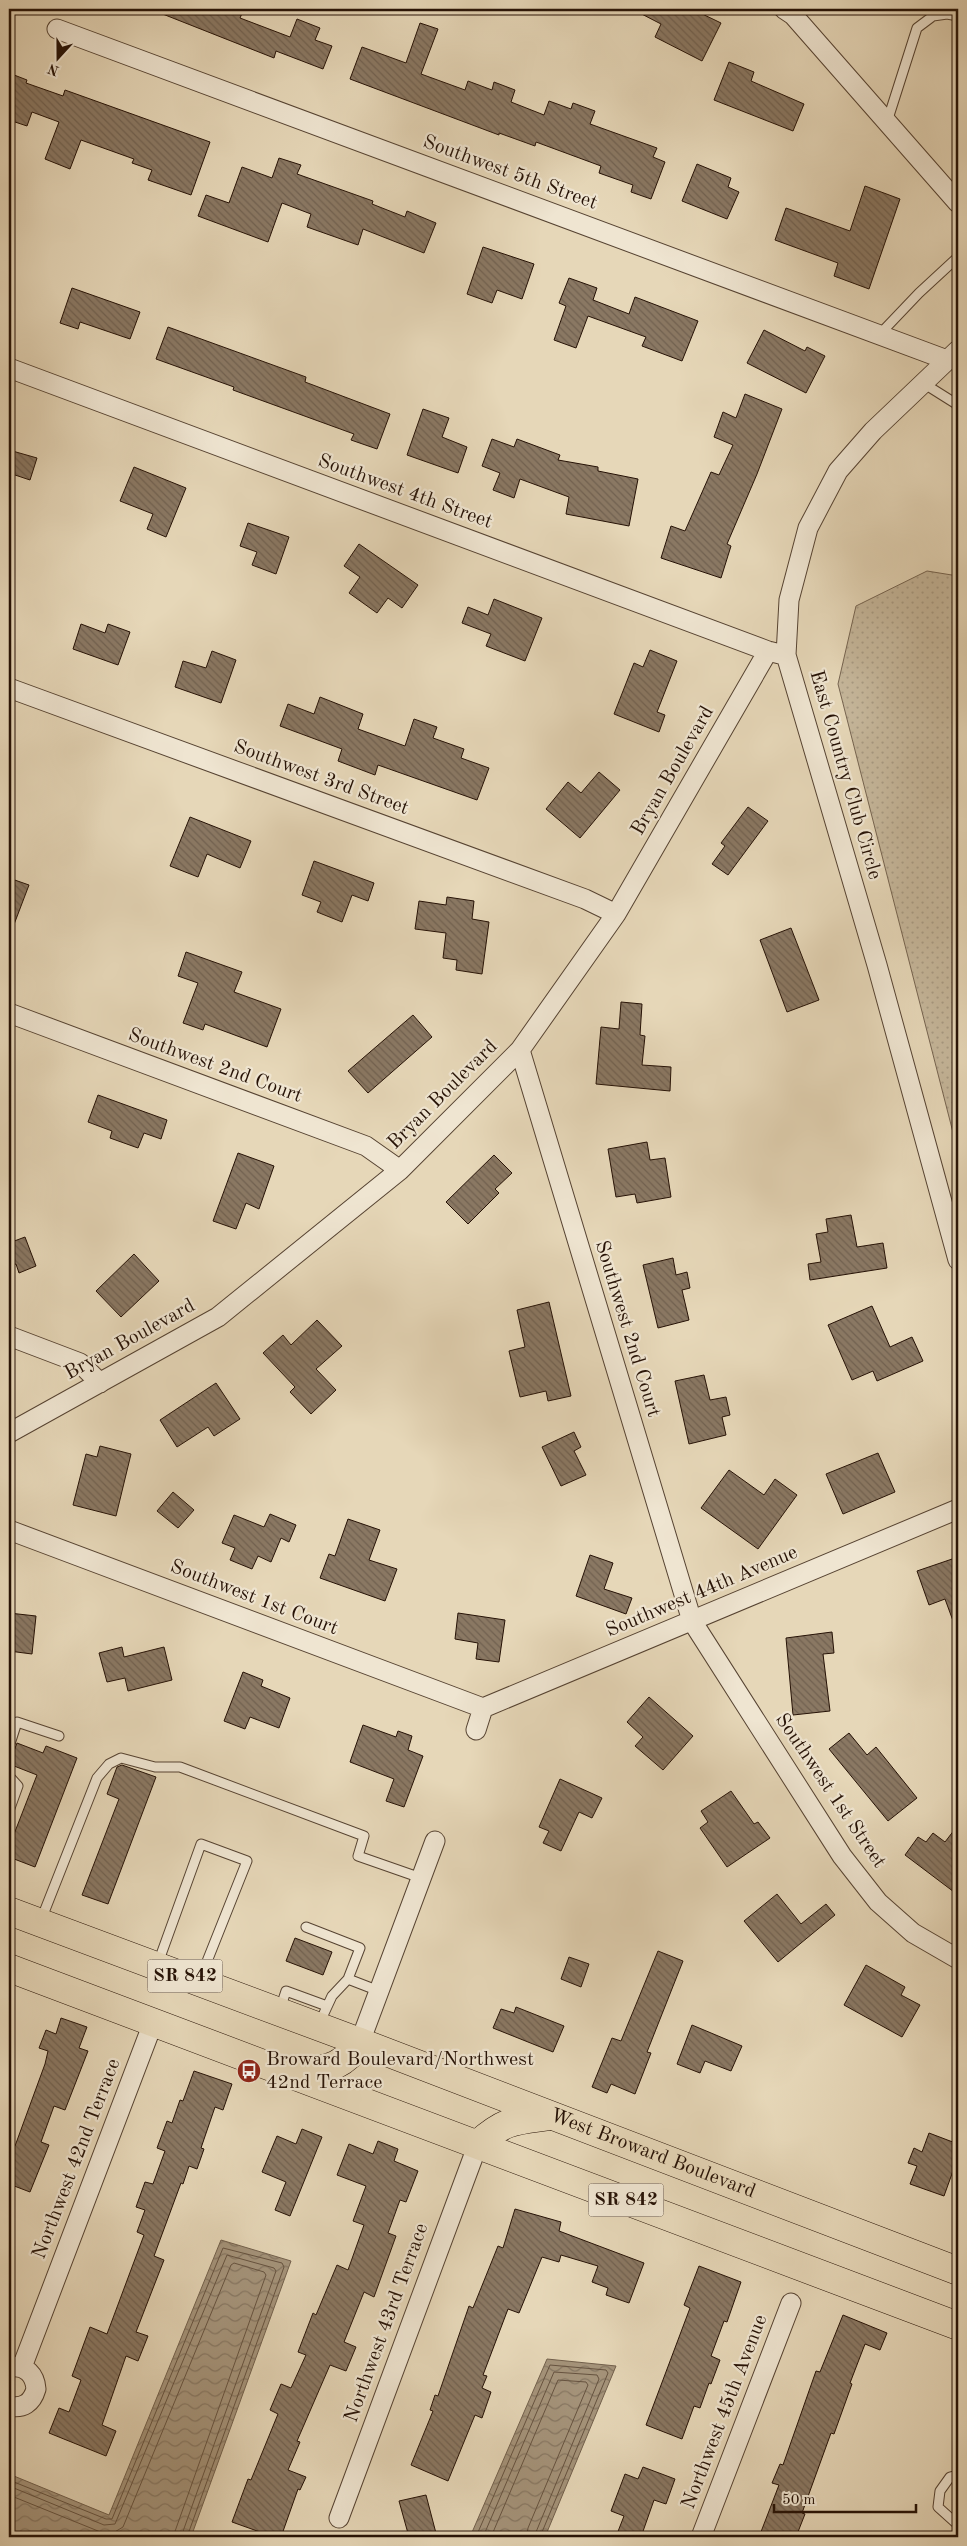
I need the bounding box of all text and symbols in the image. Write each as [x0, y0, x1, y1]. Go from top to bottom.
north arrow [32, 32, 82, 82]
text: N [46, 61, 61, 78]
street label: Southwest 5th Street [420, 132, 600, 214]
street label: Southwest 4th Street [315, 451, 495, 533]
street label: East Country Club Circle [806, 668, 884, 882]
street label: Bryan Boulevard [628, 703, 718, 839]
street label: Southwest 3rd Street [231, 737, 411, 819]
street label: Southwest 2nd Court [125, 1025, 305, 1107]
street label: Bryan Boulevard [384, 1036, 502, 1154]
street label: Southwest 2nd Court [591, 1238, 663, 1420]
street label: Bryan Boulevard [61, 1296, 199, 1384]
street label: Southwest 44th Avenue [603, 1543, 801, 1641]
street label: Southwest 1st Court [167, 1557, 341, 1639]
street label: Southwest 1st Street [771, 1710, 889, 1872]
road number: SR 842 [148, 1960, 222, 1992]
place label: Broward Boulevard/Northwest 42nd Terrace [266, 2050, 534, 2093]
street label: Northwest 42nd Terrace [30, 2056, 124, 2262]
bus stop icon: Broward Boulevard/Northwest 42nd Terrace [236, 2058, 262, 2084]
street label: West Broward Boulevard [547, 2106, 758, 2202]
road number: SR 842 [588, 2184, 664, 2216]
street label: Northwest 43rd Terrace [342, 2221, 432, 2425]
street label: Northwest 45th Avenue [679, 2312, 771, 2512]
scale bar [774, 2481, 917, 2513]
text: 50 m [782, 2493, 816, 2508]

